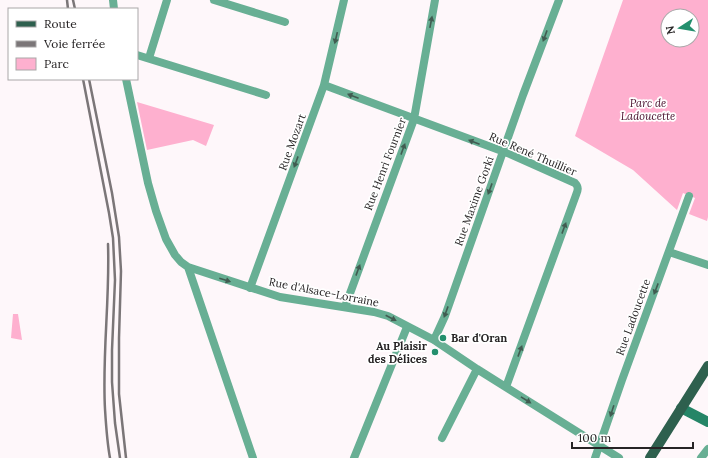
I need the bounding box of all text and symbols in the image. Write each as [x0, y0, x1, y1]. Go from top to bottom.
legend [8, 8, 138, 80]
north arrow [660, 8, 700, 48]
text: Route [44, 16, 77, 31]
one-way arrow [428, 16, 434, 28]
text: N [662, 24, 678, 36]
one-way arrow [542, 31, 548, 43]
one-way arrow [332, 32, 338, 44]
text: Voie ferrée [43, 36, 106, 51]
text: Parc [44, 56, 69, 71]
one-way arrow [346, 92, 358, 98]
park label: Parc de Ladoucette [621, 96, 675, 123]
street label: Rue Mozart [275, 111, 309, 172]
street label: Rue Henri Fournier [361, 115, 409, 212]
street label: Rue René Thuillier [487, 129, 579, 179]
one-way arrow [468, 138, 480, 144]
one-way arrow [401, 142, 407, 154]
street label: Rue Maxime Gorki [451, 154, 497, 248]
one-way arrow [293, 156, 299, 168]
one-way arrow [487, 184, 493, 196]
one-way arrow [561, 222, 567, 234]
one-way arrow [355, 264, 361, 276]
street label: Rue d'Alsace-Lorraine [268, 274, 380, 310]
one-way arrow [219, 277, 231, 283]
street label: Rue Ladoucette [613, 277, 653, 357]
one-way arrow [652, 283, 658, 295]
one-way arrow [443, 306, 449, 318]
one-way arrow [386, 315, 397, 322]
place label: Bar d'Oran [451, 331, 507, 345]
marker: Bar d'Oran [438, 333, 448, 343]
place label: Au Plaisir des Délices [368, 339, 428, 366]
one-way arrow [517, 344, 523, 356]
marker: Au Plaisir des Délices [430, 347, 440, 357]
one-way arrow [521, 396, 531, 404]
one-way arrow [608, 405, 614, 417]
scale bar [572, 424, 693, 450]
text: 100 m [578, 430, 611, 445]

